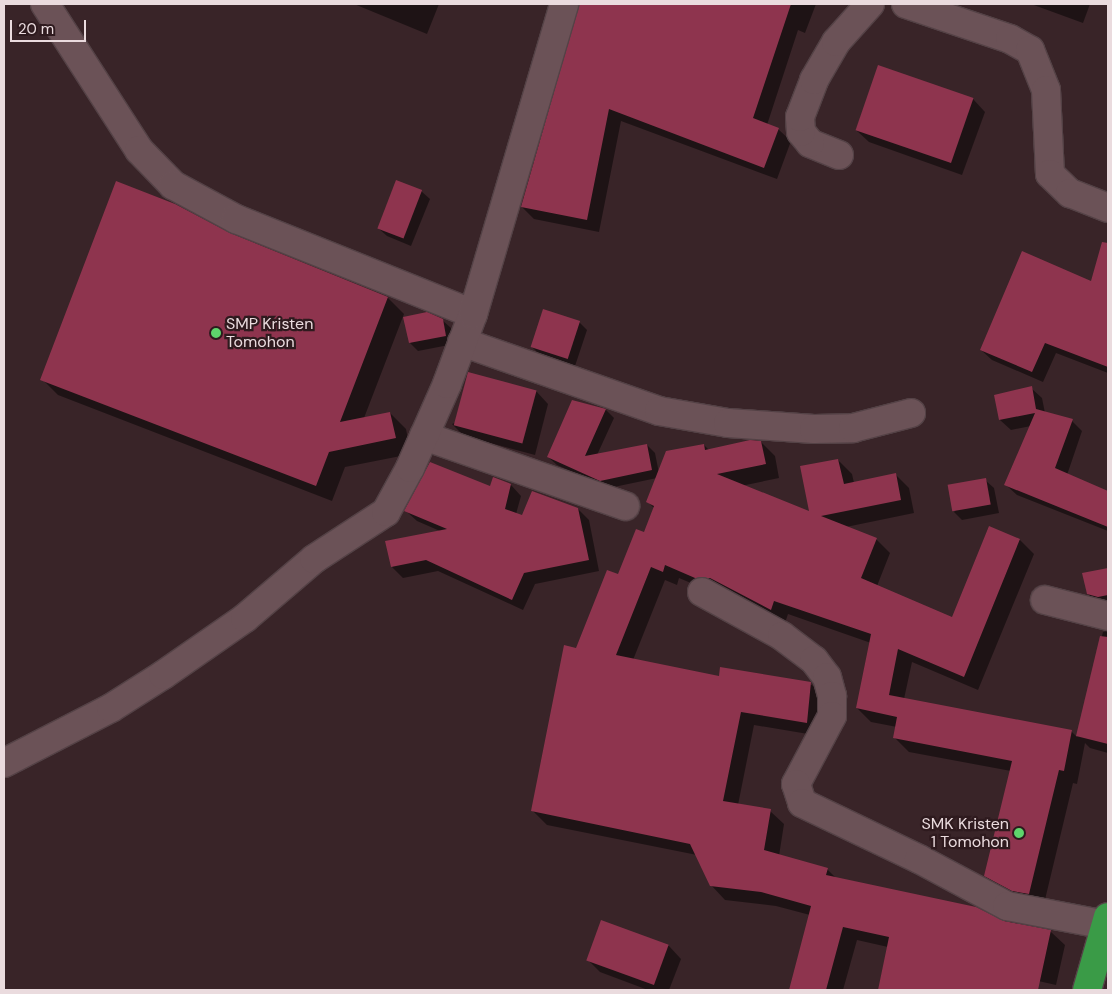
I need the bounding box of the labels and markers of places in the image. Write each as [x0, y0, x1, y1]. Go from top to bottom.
place label: SMP Kristen Tomohon [226, 314, 313, 352]
marker: SMP Kristen Tomohon [210, 327, 222, 339]
place label: SMK Kristen 1 Tomohon [922, 814, 1009, 852]
marker: SMK Kristen 1 Tomohon [1013, 827, 1025, 839]

